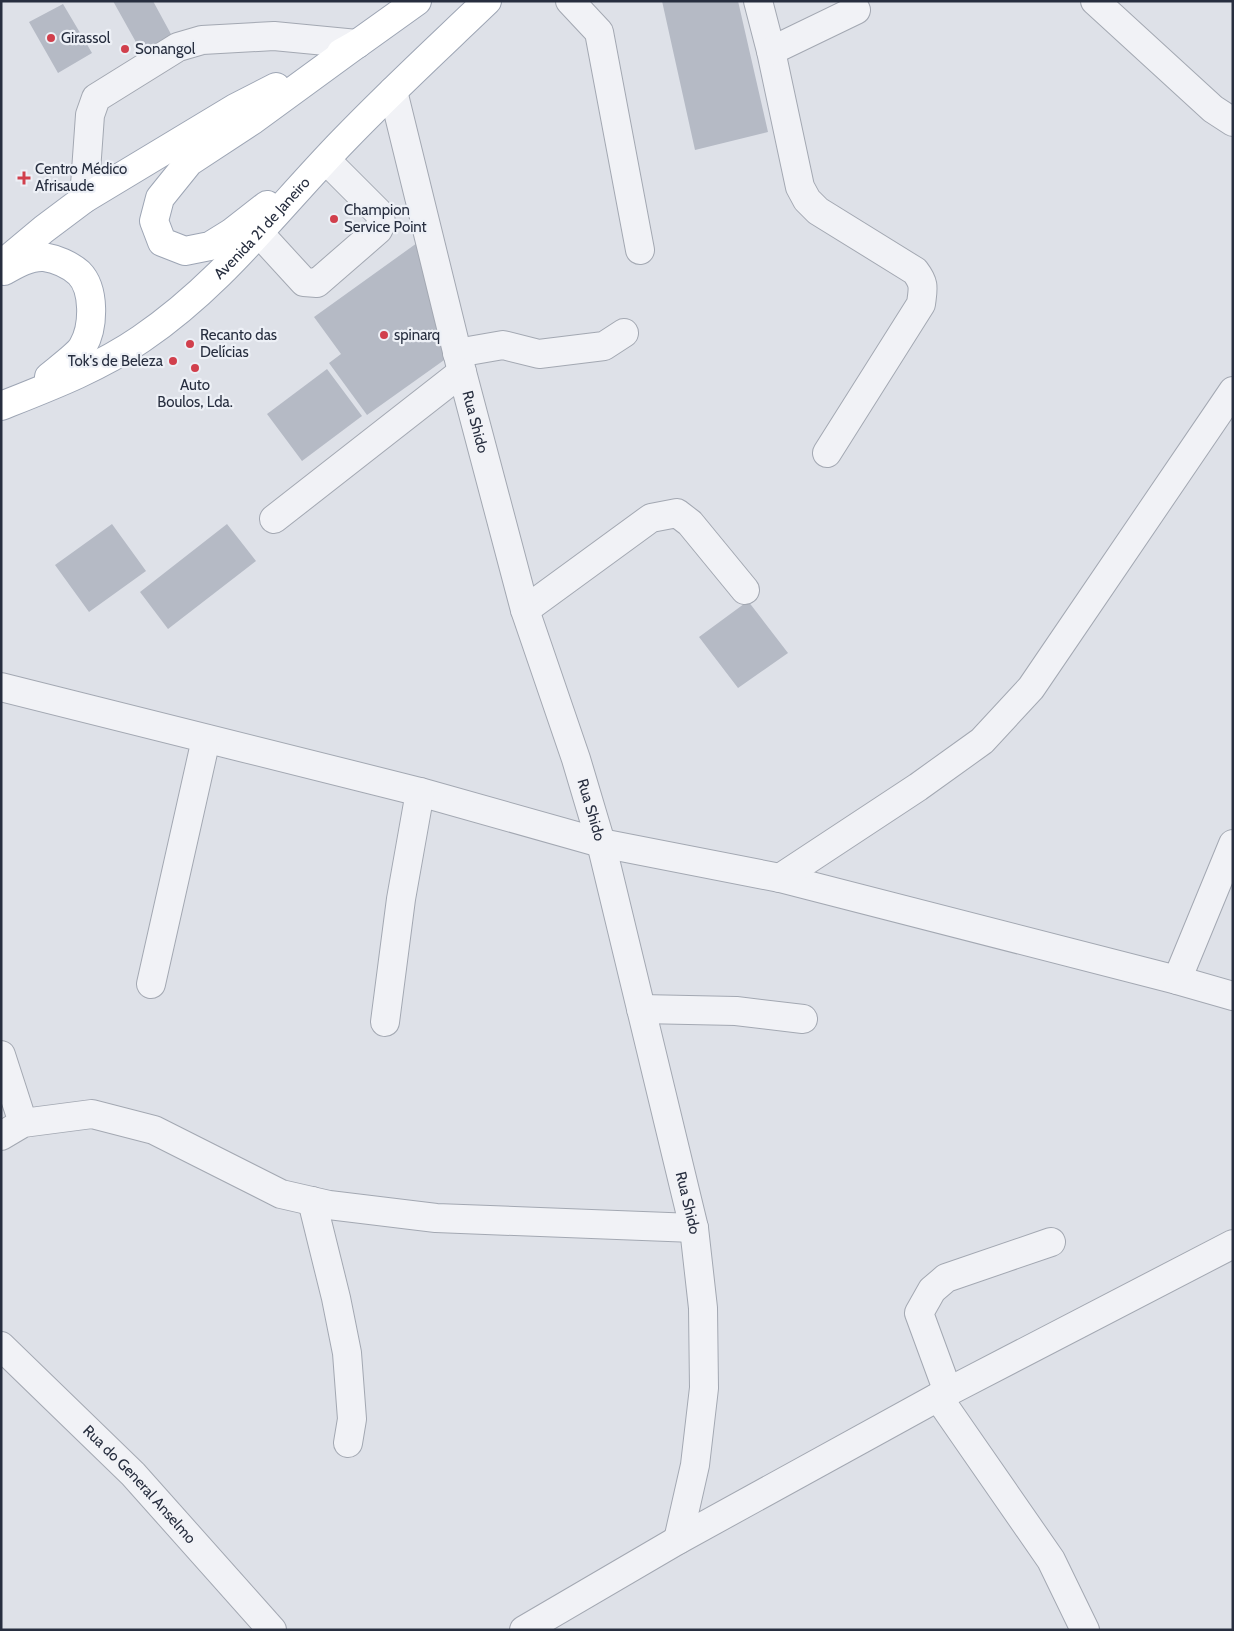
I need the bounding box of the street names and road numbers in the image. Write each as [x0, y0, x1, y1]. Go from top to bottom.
street label: Avenida 21 de Janeiro [210, 174, 314, 283]
street label: Rua Shido [458, 389, 492, 455]
street label: Rua Shido [573, 777, 609, 843]
street label: Rua Shido [672, 1170, 704, 1235]
street label: Rua do General Anselmo [79, 1422, 200, 1547]

